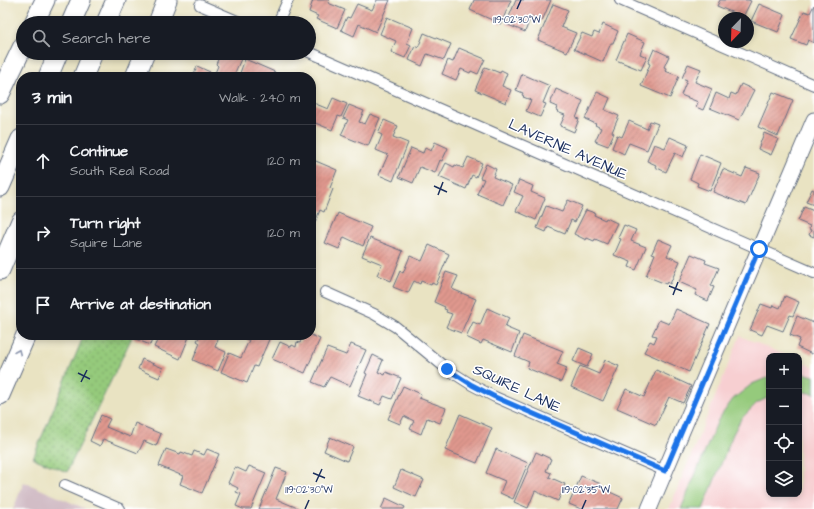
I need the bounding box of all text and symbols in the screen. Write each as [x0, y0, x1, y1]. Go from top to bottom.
north arrow [718, 12, 754, 48]
text: 119°02'30"W [493, 13, 541, 27]
search box [16, 16, 316, 60]
icon: search [30, 27, 52, 49]
text: Search here [62, 28, 151, 49]
text: 3 min [32, 86, 72, 110]
text: Walk · 240 m [219, 89, 300, 107]
street label: LAVERNE AVENUE [505, 114, 631, 185]
text: Continue [70, 141, 128, 162]
icon: ahead [32, 150, 54, 172]
text: 120 m [267, 152, 300, 170]
text: South Real Road [70, 162, 169, 180]
text: Turn right [70, 213, 141, 234]
icon: right [32, 222, 54, 244]
text: 120 m [267, 224, 300, 242]
text: Squire Lane [70, 234, 142, 252]
route start [750, 240, 768, 258]
icon: arrive [32, 294, 54, 316]
text: Arrive at destination [70, 294, 211, 315]
one-way arrow [14, 349, 22, 356]
map controls [766, 353, 802, 497]
button: + [766, 353, 802, 389]
street label: SQUIRE LANE [469, 359, 564, 418]
route end [438, 360, 456, 378]
button: − [766, 389, 802, 425]
button: locate [766, 425, 802, 461]
button: layers [766, 461, 802, 497]
text: 119°02'30"W [285, 483, 333, 497]
text: 119°02'35"W [562, 483, 611, 497]

